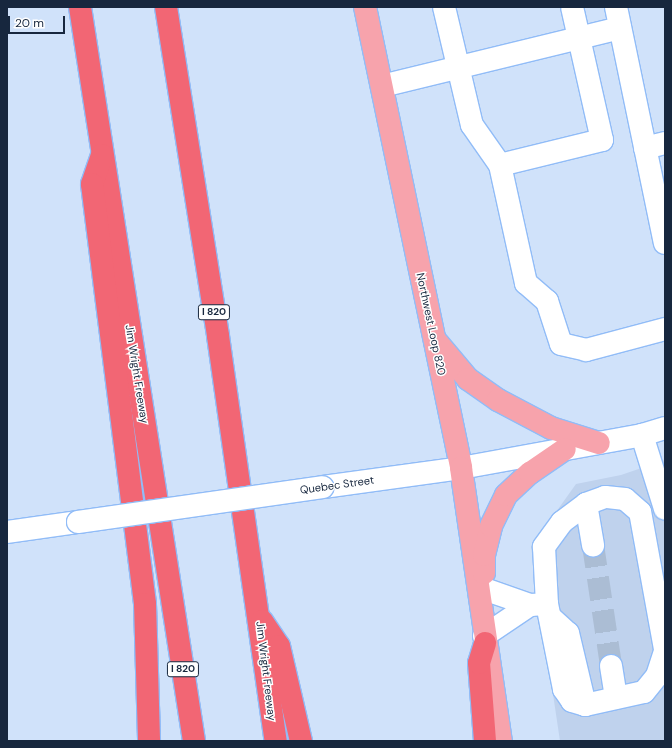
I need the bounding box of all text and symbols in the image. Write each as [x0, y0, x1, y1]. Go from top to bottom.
scale bar [10, 8, 67, 34]
text: 20 m [15, 15, 44, 31]
street label: Northwest Loop 820 [414, 272, 448, 376]
road number: I 820 [197, 304, 231, 320]
street label: Jim Wright Freeway [123, 324, 151, 424]
street label: Quebec Street [299, 473, 375, 497]
street label: Jim Wright Freeway [253, 621, 279, 721]
road number: I 820 [166, 661, 200, 677]

